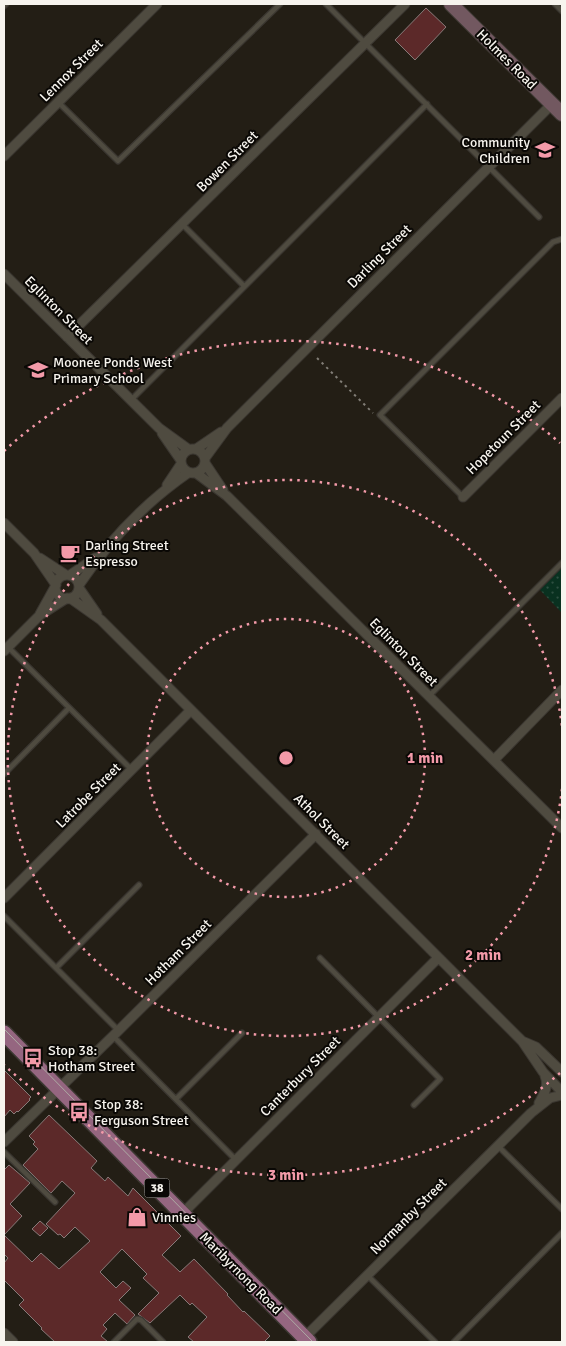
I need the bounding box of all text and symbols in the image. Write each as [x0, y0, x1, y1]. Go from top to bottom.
street label: Holmes Road [473, 26, 540, 93]
street label: Lennox Street [36, 35, 107, 105]
street label: Bowen Street [193, 127, 262, 196]
place label: Community Children [462, 134, 530, 167]
school or university icon: Community Children [534, 139, 556, 161]
street label: Darling Street [344, 221, 415, 292]
street label: Eglinton Street [21, 273, 97, 348]
place label: Moonee Ponds West Primary School [53, 354, 172, 387]
school or university icon: Moonee Ponds West Primary School [27, 359, 49, 381]
street label: Hopetoun Street [463, 397, 544, 478]
place label: Darling Street Espresso [85, 537, 169, 570]
cafe icon: Darling Street Espresso [59, 542, 81, 564]
street label: Eglinton Street [366, 615, 442, 690]
centre of rings [277, 749, 295, 767]
text: 1 min [407, 749, 443, 767]
street label: Latrobe Street [52, 759, 125, 831]
street label: Athol Street [290, 790, 353, 853]
street label: Hotham Street [142, 916, 215, 989]
text: 2 min [465, 946, 501, 964]
street label: Canterbury Street [257, 1033, 344, 1120]
place label: Stop 38: Hotham Street [48, 1042, 135, 1075]
bus stop icon: Stop 38: Hotham Street [22, 1047, 44, 1069]
place label: Stop 38: Ferguson Street [94, 1096, 189, 1129]
bus stop icon: Stop 38: Ferguson Street [68, 1101, 90, 1123]
text: 3 min [268, 1166, 304, 1184]
street label: Normanby Street [367, 1174, 450, 1258]
road number: 38 [144, 1178, 170, 1198]
shop icon: Vinnies [126, 1206, 148, 1228]
place label: Vinnies [152, 1209, 196, 1226]
street label: Maribyrnong Road [196, 1229, 285, 1318]

